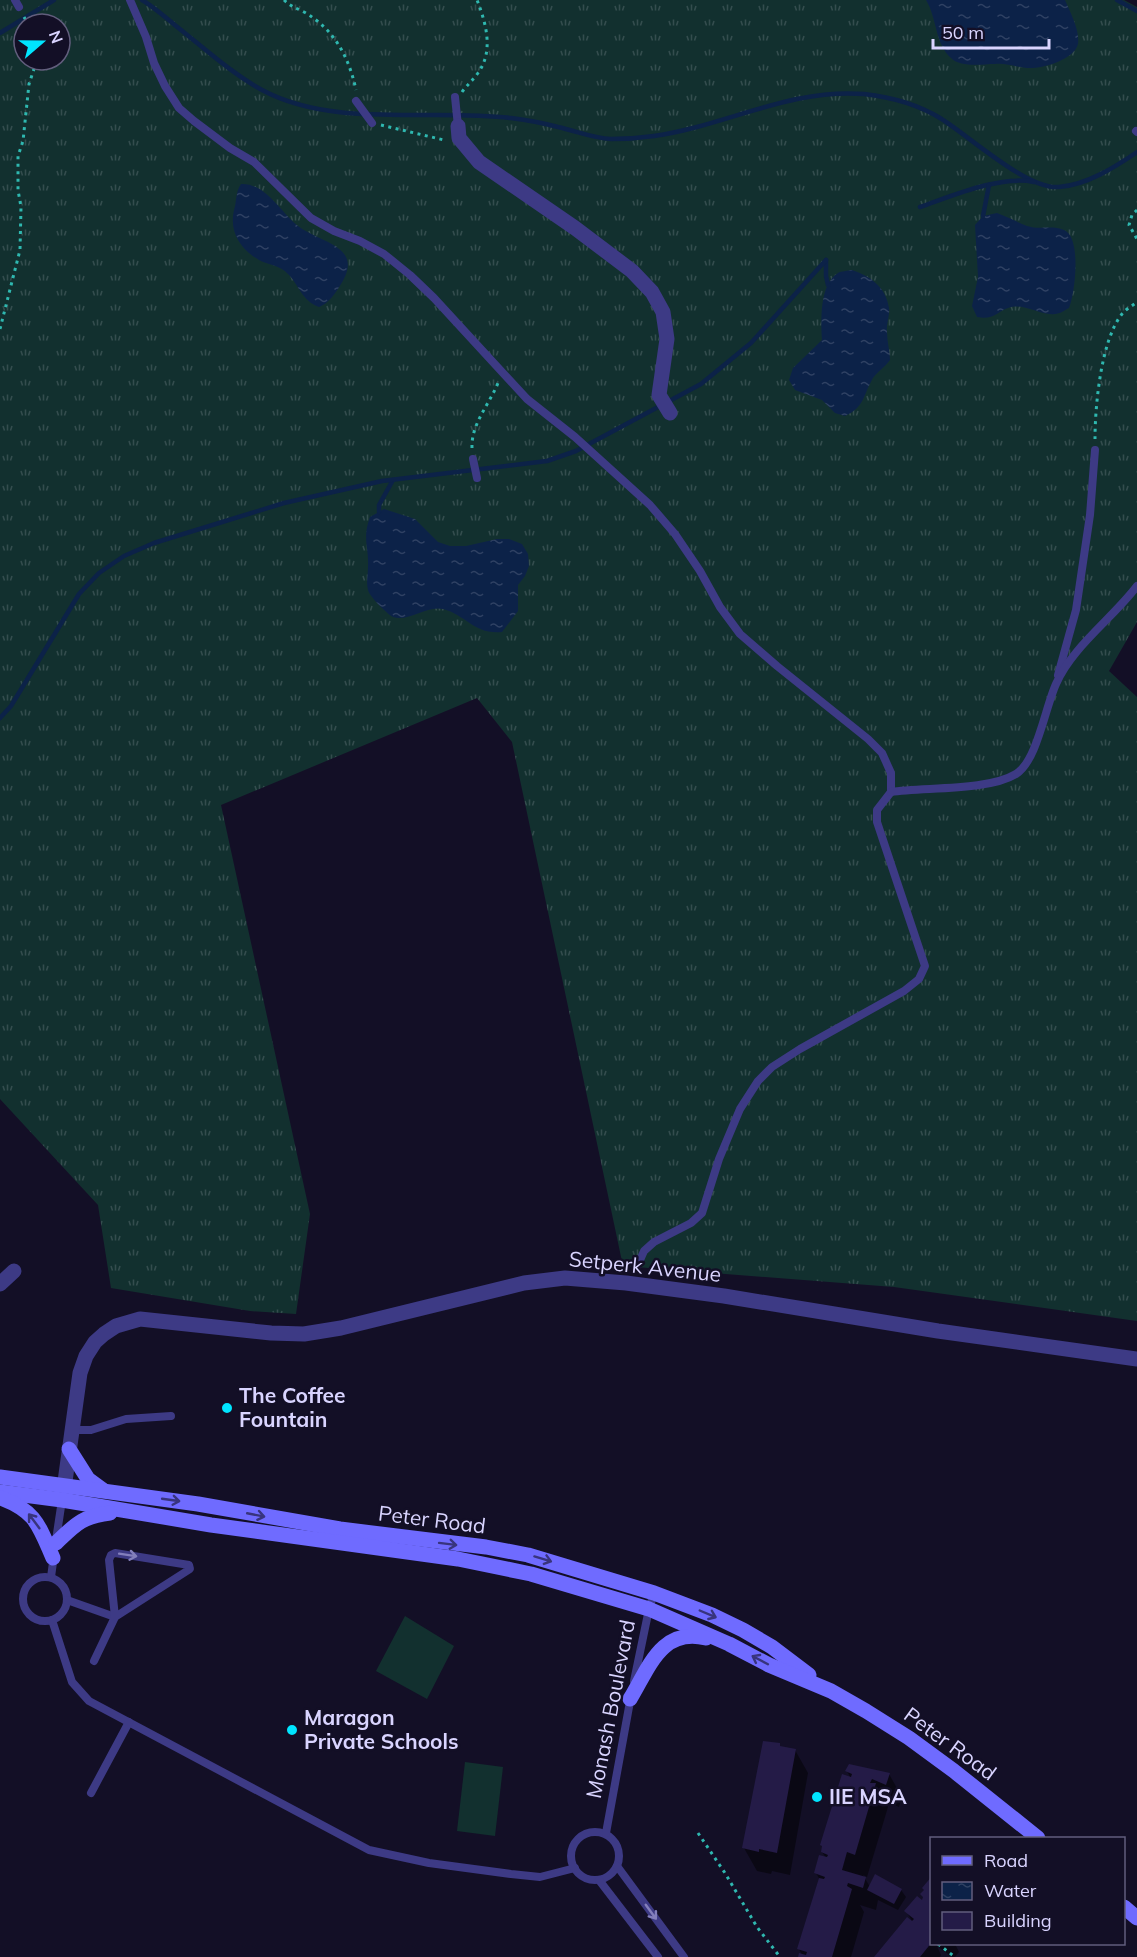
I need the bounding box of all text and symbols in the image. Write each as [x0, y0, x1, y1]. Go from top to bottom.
north arrow [12, 12, 72, 72]
scale bar [933, 12, 1048, 50]
text: 50 m [942, 21, 984, 44]
text: N [45, 28, 68, 46]
street label: Setperk Avenue [568, 1245, 723, 1287]
place label: The Coffee Fountain [239, 1382, 346, 1432]
marker: The Coffee Fountain [220, 1401, 234, 1415]
one-way arrow [161, 1494, 181, 1505]
street label: Peter Road [377, 1500, 487, 1538]
one-way arrow [245, 1510, 265, 1521]
one-way arrow [28, 1513, 40, 1529]
one-way arrow [438, 1538, 458, 1549]
one-way arrow [117, 1550, 137, 1561]
one-way arrow [533, 1554, 552, 1565]
one-way arrow [699, 1609, 717, 1620]
street label: Monash Boulevard [580, 1617, 640, 1800]
one-way arrow [752, 1654, 770, 1665]
street label: Peter Road [899, 1701, 1002, 1785]
place label: Maragon Private Schools [304, 1704, 459, 1754]
marker: Maragon Private Schools [285, 1723, 299, 1737]
place label: IIE MSA [829, 1783, 907, 1809]
marker: IIE MSA [810, 1790, 824, 1804]
legend [930, 1837, 1125, 1945]
text: Road [984, 1849, 1028, 1872]
text: Water [984, 1879, 1037, 1902]
one-way arrow [644, 1903, 657, 1919]
text: Building [984, 1909, 1052, 1932]

